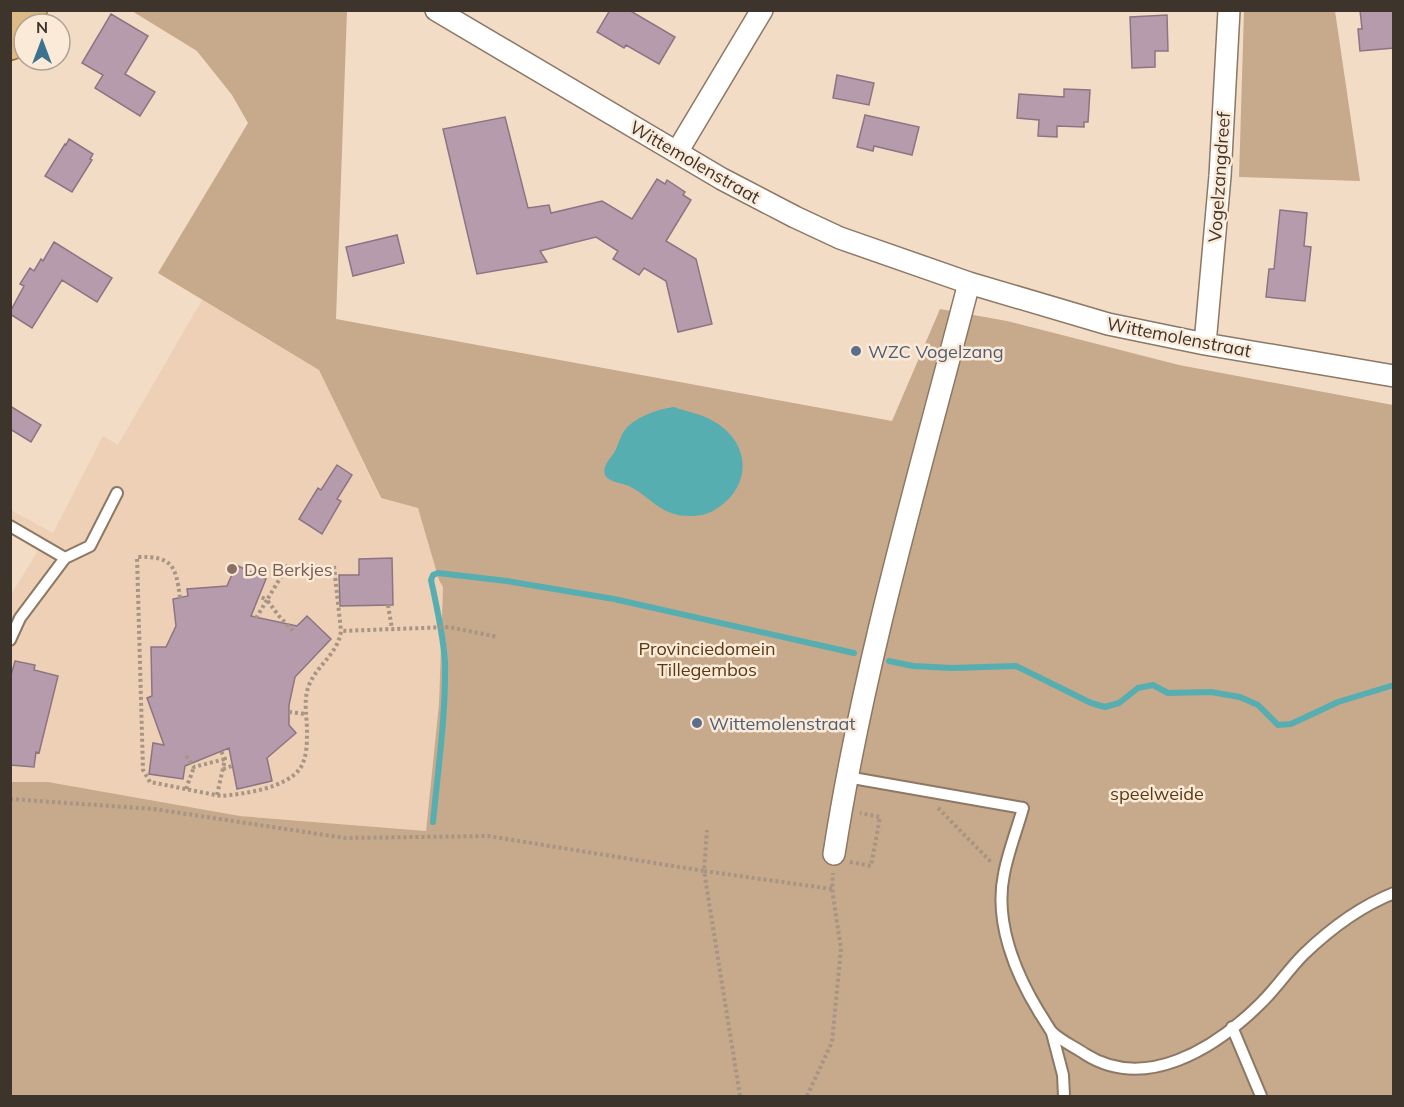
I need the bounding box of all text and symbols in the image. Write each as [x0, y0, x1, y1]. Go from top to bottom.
north arrow [12, 12, 72, 72]
text: N [36, 17, 48, 37]
street label: Vogelzangdreef [1203, 110, 1235, 243]
street label: Wittemolenstraat [626, 115, 764, 209]
street label: Wittemolenstraat [1105, 312, 1253, 362]
place label: WZC Vogelzang [868, 340, 1004, 363]
marker: WZC Vogelzang [849, 344, 863, 358]
place label: De Berkjes [244, 558, 333, 581]
marker: De Berkjes [225, 562, 239, 576]
park label: Provinciedomein Tillegembos [639, 637, 775, 681]
place label: Wittemolenstraat [709, 712, 856, 735]
marker: Wittemolenstraat [690, 716, 704, 730]
park label: speelweide [1110, 782, 1204, 805]

